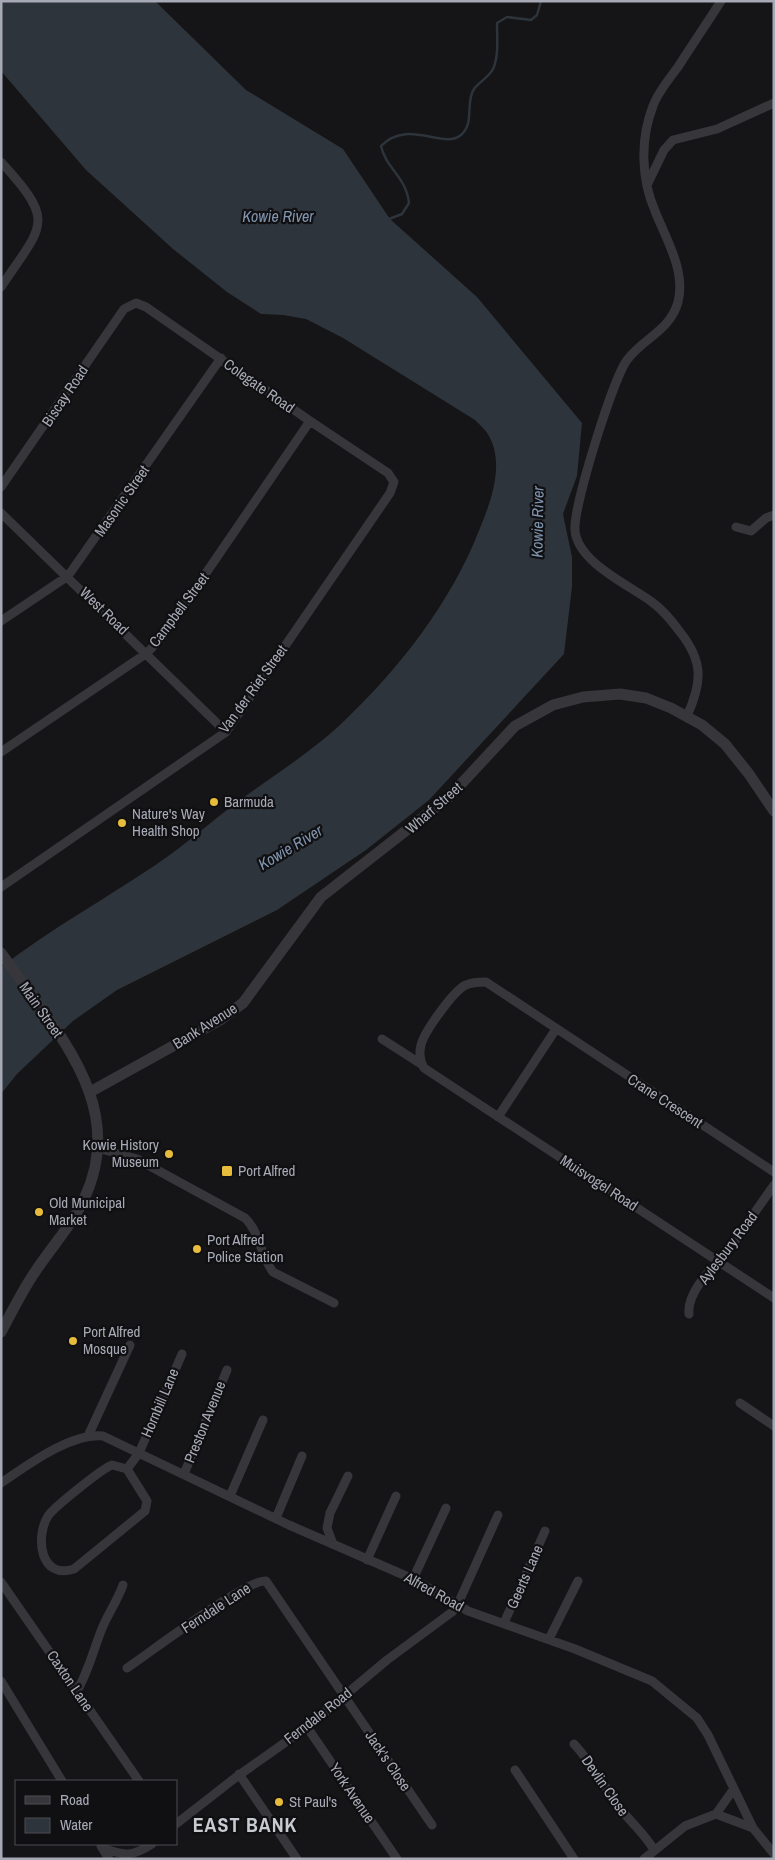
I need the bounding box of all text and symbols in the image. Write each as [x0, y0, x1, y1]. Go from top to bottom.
water label: Kowie River [242, 205, 314, 227]
street label: Colegate Road [220, 353, 299, 418]
street label: Biscay Road [36, 361, 93, 431]
street label: Masonic Street [89, 460, 154, 541]
water label: Kowie River [525, 485, 549, 558]
street label: Campbell Street [144, 568, 214, 651]
street label: West Road [75, 582, 133, 639]
street label: Van der Riet Street [213, 640, 292, 737]
street label: Wharf Street [401, 777, 467, 838]
place label: Barmuda [224, 791, 274, 812]
marker: Barmuda [208, 796, 220, 808]
place label: Nature's Way Health Shop [132, 803, 206, 841]
marker: Nature's Way Health Shop [116, 817, 128, 829]
water label: Kowie River [254, 819, 327, 875]
street label: Main Street [15, 978, 69, 1042]
street label: Bank Avenue [169, 997, 241, 1054]
street label: Crane Crescent [623, 1068, 708, 1133]
place label: Kowie History Museum [82, 1134, 160, 1172]
marker: Kowie History Museum [163, 1148, 175, 1160]
street label: Muisvogel Road [556, 1150, 642, 1216]
place label: Port Alfred [238, 1160, 295, 1181]
marker: Port Alfred [220, 1164, 234, 1178]
place label: Old Municipal Market [49, 1192, 125, 1230]
marker: Old Municipal Market [33, 1206, 45, 1218]
street label: Aylesbury Road [693, 1207, 762, 1289]
place label: Port Alfred Police Station [207, 1229, 284, 1267]
marker: Port Alfred Police Station [191, 1243, 203, 1255]
place label: Port Alfred Mosque [83, 1321, 140, 1359]
marker: Port Alfred Mosque [67, 1335, 79, 1347]
street label: Hornbill Lane [136, 1365, 184, 1441]
street label: Preston Avenue [179, 1378, 231, 1466]
street label: Geerts Lane [501, 1541, 548, 1612]
street label: Alfred Road [400, 1566, 468, 1616]
street label: Ferndale Lane [177, 1577, 255, 1638]
street label: Caxton Lane [42, 1646, 99, 1716]
street label: Ferndale Road [279, 1682, 356, 1749]
street label: Jack's Close [361, 1726, 416, 1795]
street label: Devlin Close [577, 1751, 634, 1820]
street label: York Avenue [325, 1758, 380, 1827]
legend [15, 1780, 178, 1845]
text: Road [60, 1789, 89, 1810]
place label: St Paul's [289, 1791, 337, 1812]
marker: St Paul's [273, 1796, 285, 1808]
district label: EAST BANK [193, 1811, 297, 1838]
text: Water [60, 1814, 92, 1835]

